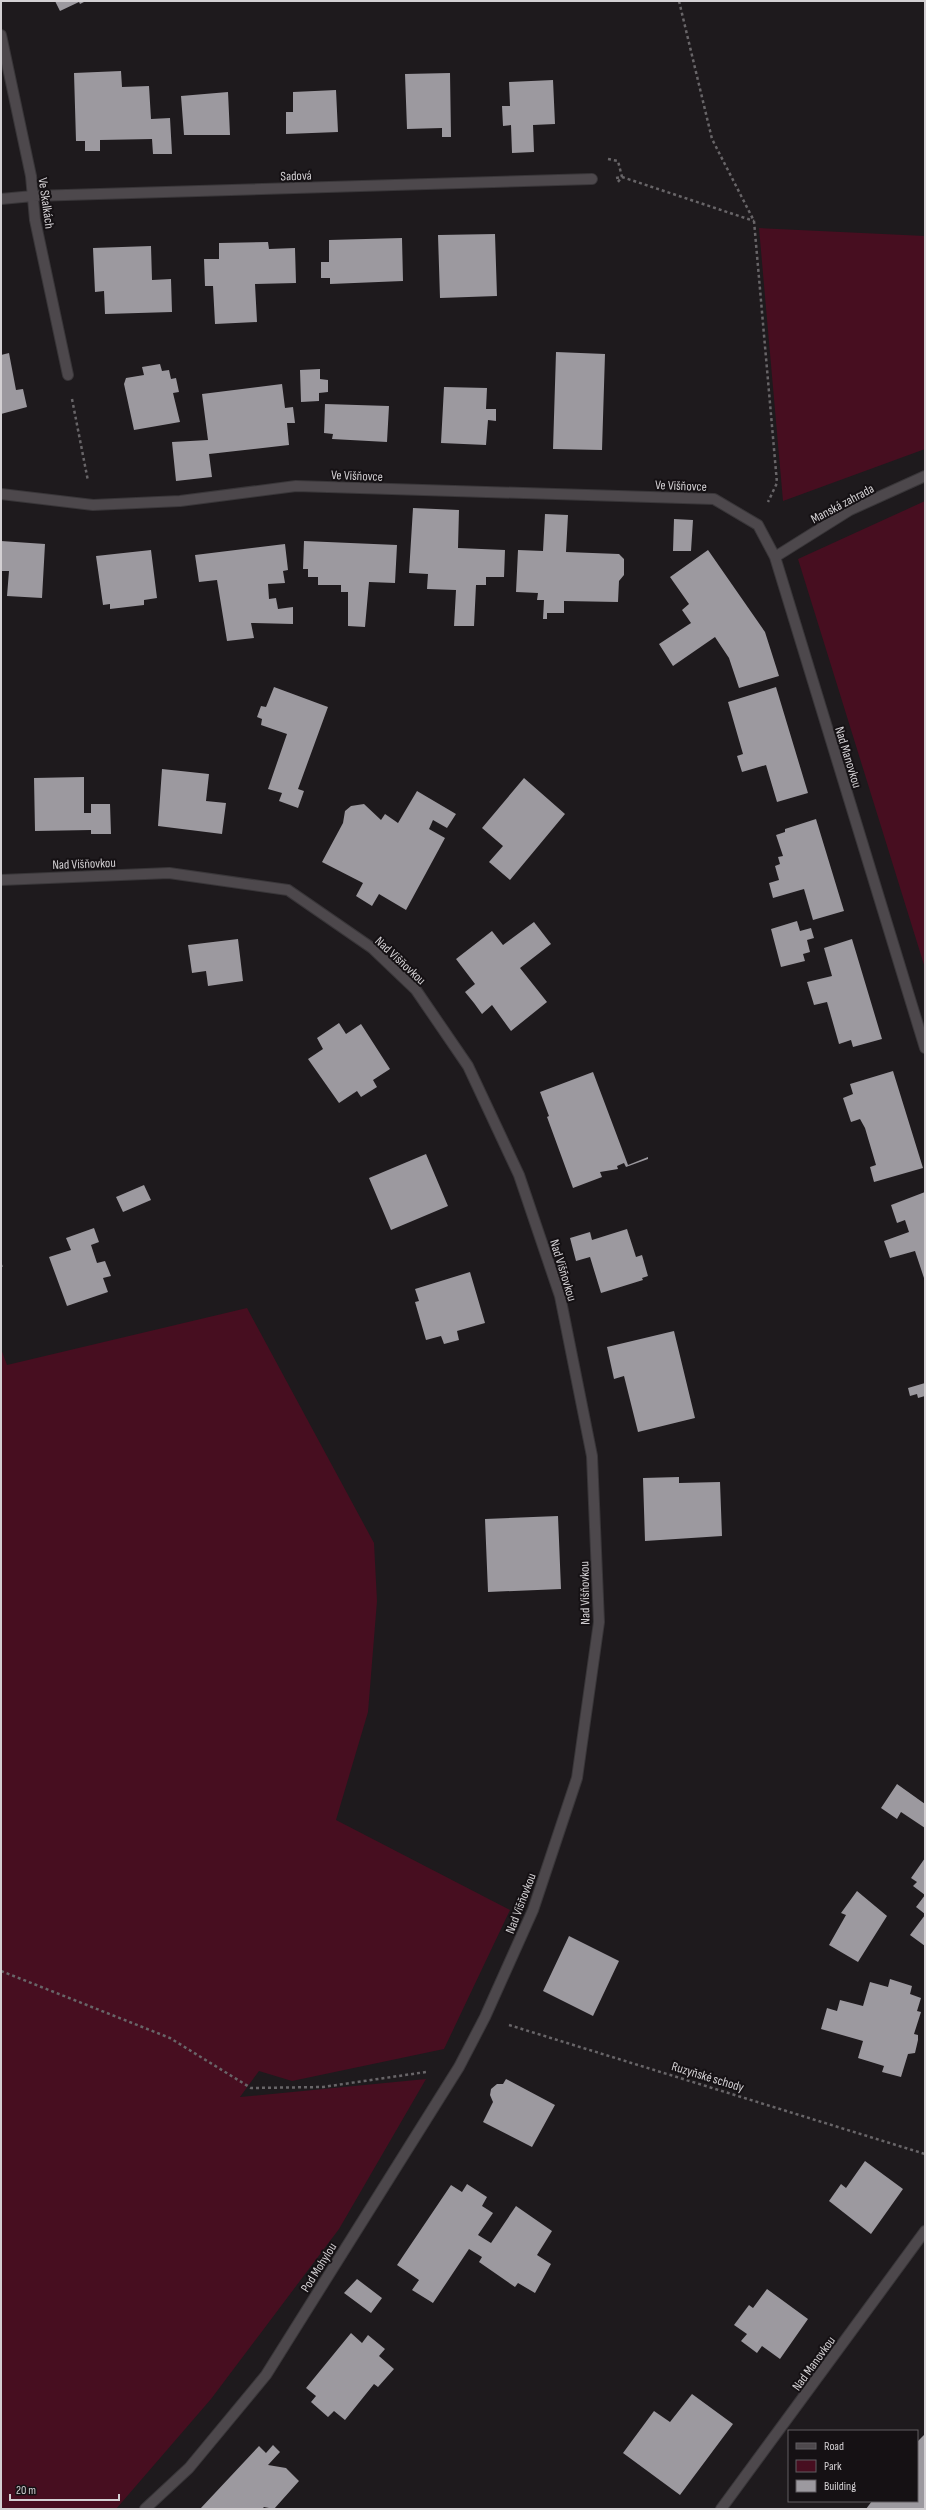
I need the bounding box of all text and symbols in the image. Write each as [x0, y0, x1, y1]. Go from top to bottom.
street label: Sadová [280, 167, 312, 185]
street label: Ve Skalkách [35, 177, 58, 230]
street label: Ve Višňovce [331, 467, 383, 485]
street label: Ve Višňovce [655, 477, 707, 495]
street label: Manská zahrada [808, 481, 877, 527]
street label: Nad Manovkou [831, 725, 865, 790]
street label: Nad Višňovkou [52, 855, 116, 873]
street label: Nad Višňovkou [372, 933, 429, 988]
street label: Nad Višňovkou [546, 1238, 580, 1303]
street label: Nad Višňovkou [576, 1561, 594, 1625]
street label: Nad Višňovkou [502, 1871, 540, 1936]
street label: Ruzyňské schody [670, 2058, 746, 2096]
street label: Pod Mohylou [297, 2240, 340, 2295]
street label: Nad Manovkou [789, 2333, 839, 2394]
legend [788, 2430, 918, 2502]
text: Road [824, 2439, 844, 2454]
text: Park [824, 2459, 842, 2474]
scale bar [10, 2476, 119, 2502]
text: Building [824, 2479, 856, 2494]
text: 20 m [16, 2483, 36, 2498]

